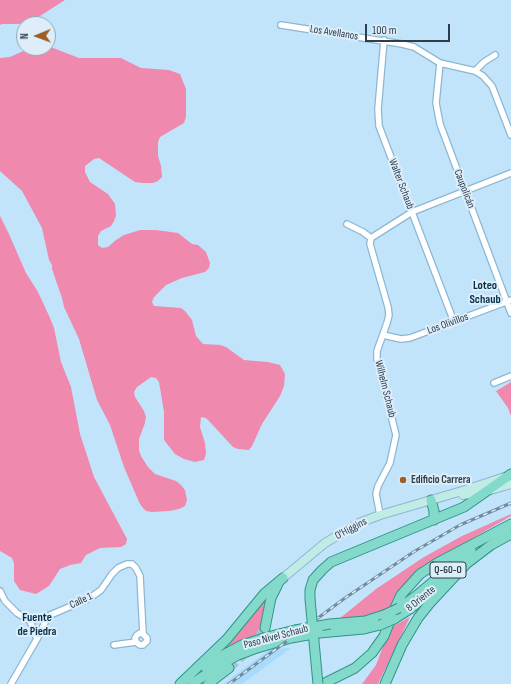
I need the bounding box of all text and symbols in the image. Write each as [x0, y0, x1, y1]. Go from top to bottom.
north arrow [16, 16, 56, 56]
scale bar [367, 16, 452, 42]
street label: Los Avellanos [309, 23, 359, 43]
text: 100 m [372, 23, 397, 38]
text: N [18, 33, 31, 39]
street label: Walter Schaub [385, 157, 417, 211]
street label: Caupolicán [451, 168, 477, 210]
district label: Loteo Schaub [469, 279, 501, 307]
street label: Los Olivillos [426, 310, 470, 338]
street label: Wilhelm Schaub [372, 359, 398, 419]
place label: Edificio Carrera [411, 473, 470, 487]
marker: Edificio Carrera [398, 475, 408, 485]
street label: O'Higgins [333, 515, 369, 543]
road number: Q-60-O [430, 562, 466, 578]
street label: 8 Oriente [404, 583, 438, 615]
street label: Calle 1 [68, 590, 94, 612]
district label: Fuente de Piedra [18, 611, 56, 639]
street label: Paso Nivel Schaub [242, 622, 310, 652]

